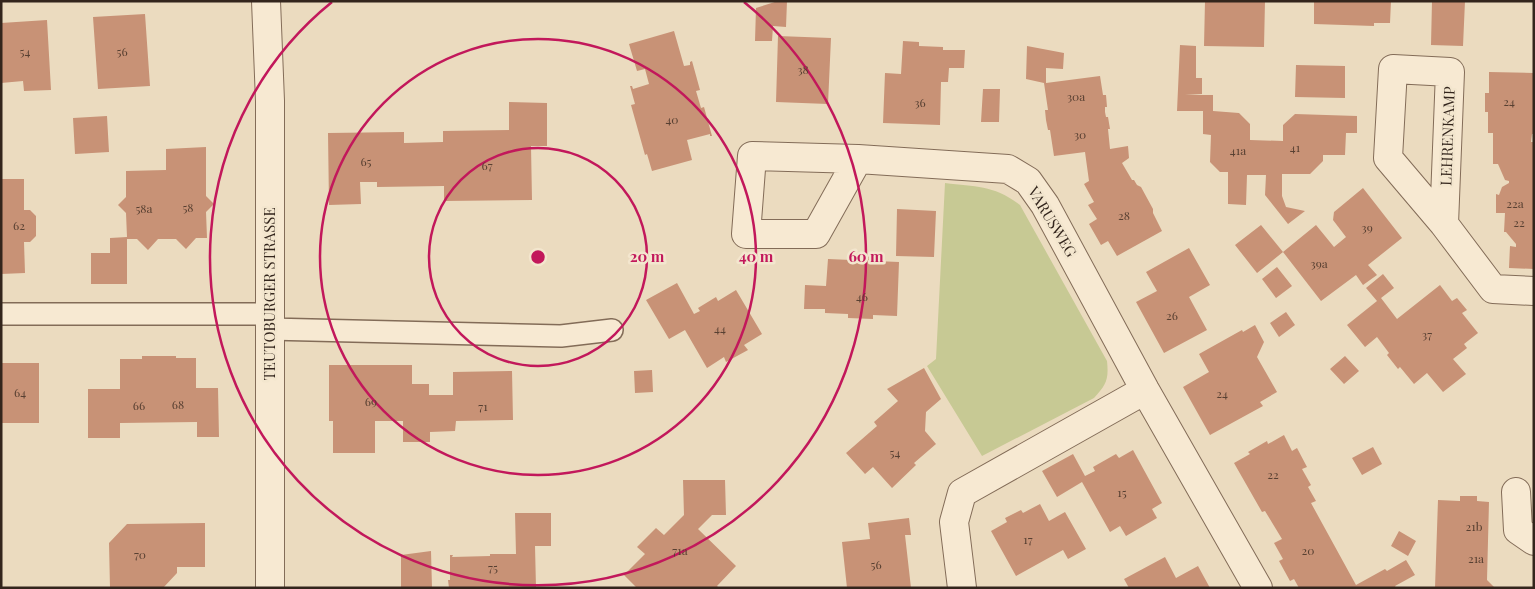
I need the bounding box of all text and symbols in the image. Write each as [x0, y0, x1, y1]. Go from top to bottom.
house number: 54 [20, 43, 31, 59]
house number: 56 [116, 43, 128, 59]
house number: 38 [797, 61, 809, 77]
street label: LEHRENKAMP [1435, 86, 1459, 186]
house number: 30a [1067, 88, 1085, 104]
house number: 24 [1503, 93, 1515, 109]
house number: 36 [914, 94, 926, 110]
house number: 40 [665, 111, 679, 127]
house number: 30 [1074, 126, 1086, 142]
house number: 41 [1290, 139, 1301, 155]
house number: 41a [1230, 142, 1246, 158]
house number: 65 [360, 153, 372, 169]
house number: 67 [481, 157, 493, 173]
street label: VARUSWEG [1023, 182, 1082, 261]
house number: 22a [1506, 195, 1524, 211]
house number: 58 [182, 199, 194, 215]
house number: 58a [135, 200, 153, 216]
street label: TEUTOBURGER STRASSE [259, 207, 279, 381]
house number: 28 [1118, 207, 1130, 223]
house number: 22 [1513, 214, 1525, 230]
house number: 62 [13, 217, 25, 233]
house number: 39 [1361, 219, 1373, 235]
text: 20 m [630, 246, 665, 266]
text: 40 m [739, 246, 774, 266]
text: 60 m [848, 246, 884, 266]
centre of rings [529, 248, 547, 266]
house number: 39a [1310, 255, 1328, 271]
house number: 46 [856, 288, 868, 304]
house number: 26 [1166, 307, 1178, 323]
house number: 44 [714, 320, 726, 336]
house number: 37 [1422, 326, 1432, 342]
house number: 64 [14, 384, 26, 400]
house number: 24 [1216, 385, 1228, 401]
house number: 69 [365, 393, 377, 409]
house number: 68 [172, 396, 184, 412]
house number: 66 [133, 397, 145, 413]
house number: 71 [478, 398, 488, 414]
house number: 54 [890, 444, 901, 460]
house number: 22 [1267, 466, 1279, 482]
house number: 15 [1117, 484, 1127, 500]
house number: 21b [1466, 518, 1483, 534]
house number: 17 [1023, 531, 1033, 547]
house number: 71a [672, 542, 688, 558]
house number: 20 [1302, 542, 1314, 558]
house number: 70 [134, 546, 146, 562]
house number: 21a [1468, 550, 1484, 566]
house number: 56 [870, 556, 882, 572]
house number: 75 [488, 559, 498, 575]

